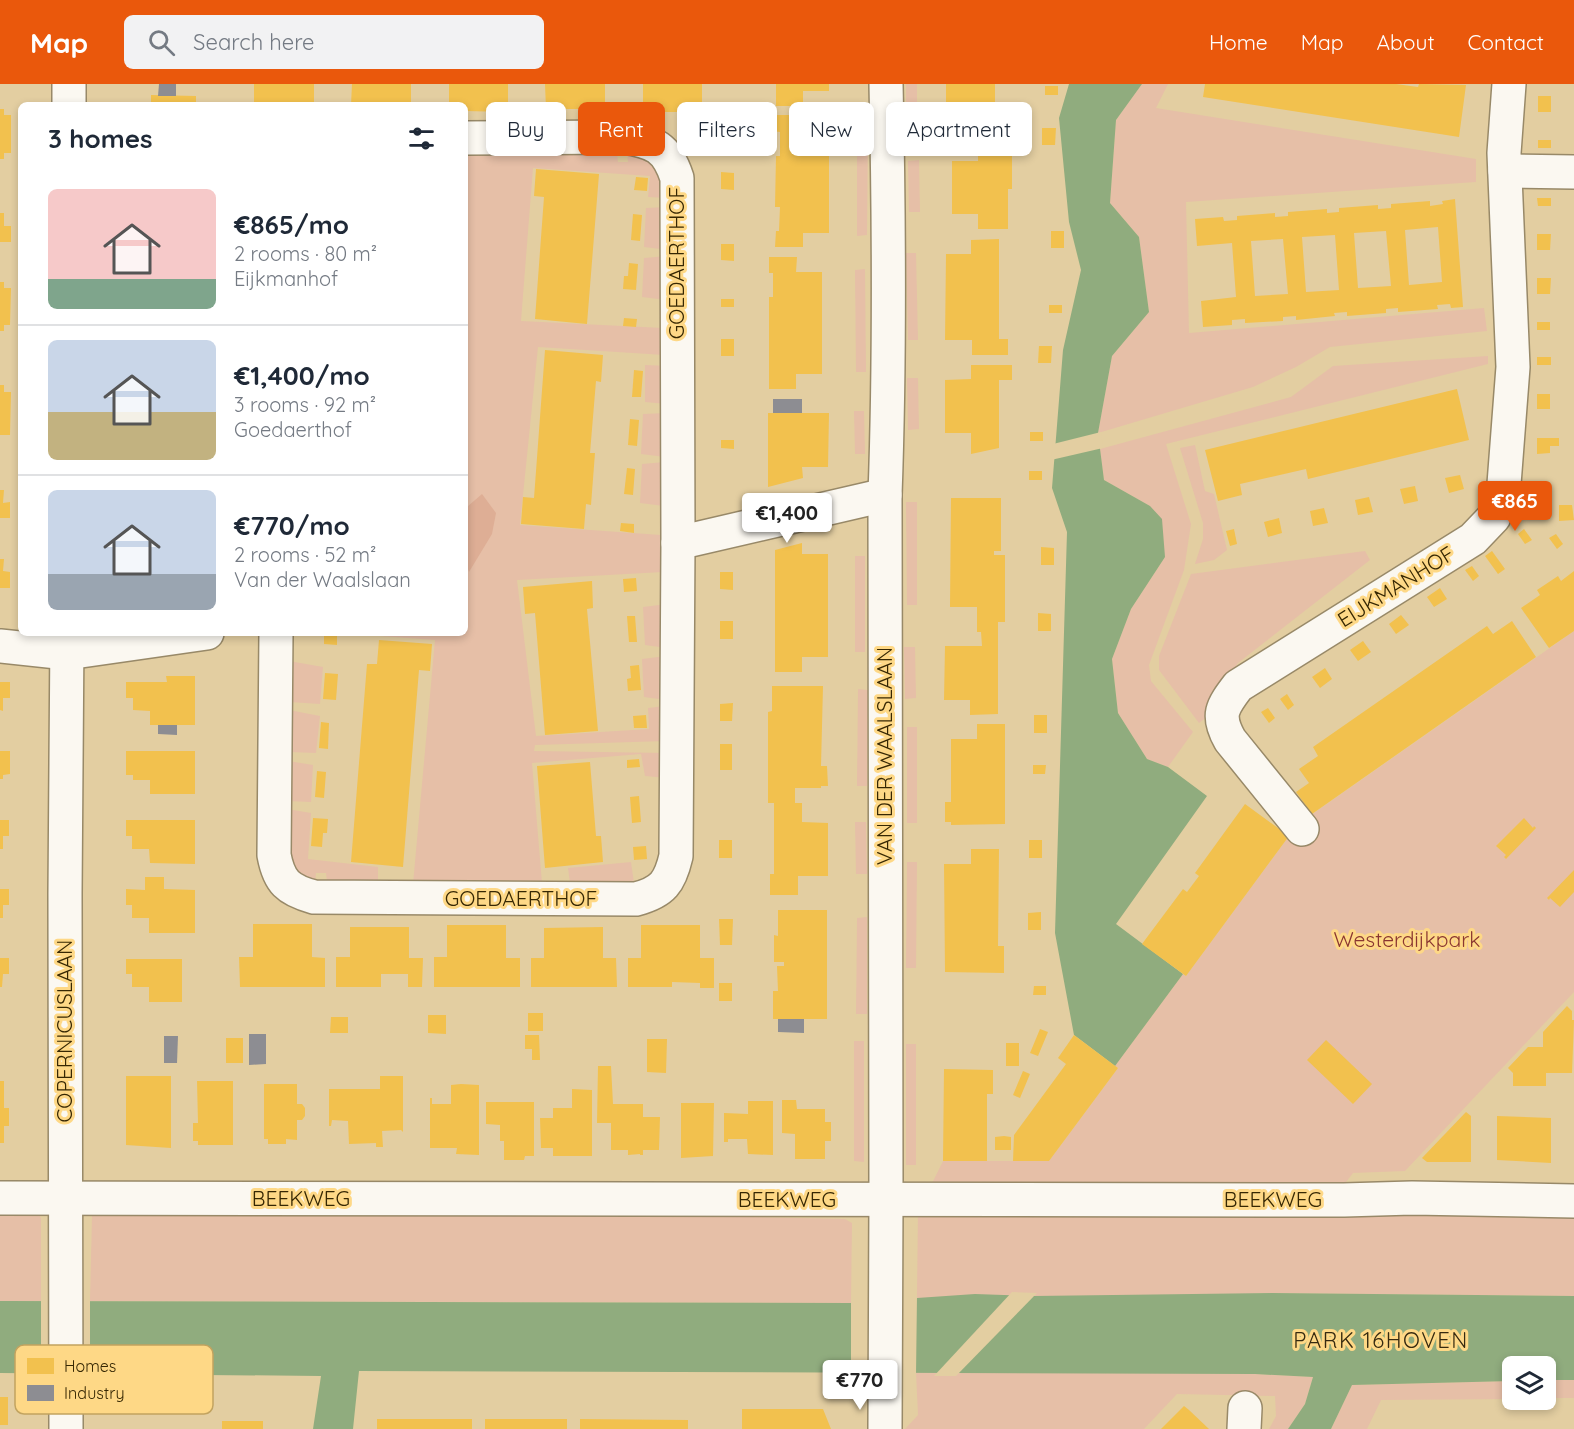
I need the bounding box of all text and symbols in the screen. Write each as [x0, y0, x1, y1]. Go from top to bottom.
search box [124, 15, 544, 69]
text: Map [30, 25, 88, 60]
icon: search [145, 26, 178, 59]
text: Search here [193, 28, 315, 56]
text: Home [1209, 29, 1268, 55]
text: Map [1301, 29, 1344, 55]
text: About [1377, 29, 1435, 55]
text: Contact [1468, 29, 1544, 55]
chip: Buy [486, 102, 566, 156]
chip: Rent [578, 102, 665, 156]
chip: Filters [677, 102, 777, 156]
chip: New [789, 102, 874, 156]
chip: Apartment [886, 102, 1032, 156]
text: 3 homes [48, 122, 153, 155]
icon: filters [405, 122, 438, 155]
street label: GOEDAERTHOF [663, 187, 689, 339]
text: €865/mo [234, 208, 349, 241]
icon: home [96, 213, 168, 285]
text: 2 rooms · 80 m² [234, 241, 377, 266]
text: Eijkmanhof [234, 266, 338, 291]
text: €1,400/mo [234, 359, 370, 392]
icon: home [96, 364, 168, 436]
text: 3 rooms · 92 m² [234, 392, 376, 417]
text: Goedaerthof [234, 417, 352, 442]
pin: €865 [1479, 481, 1551, 532]
text: €865 [1492, 488, 1538, 513]
pin: €1,400 [738, 493, 836, 544]
text: €1,400 [756, 500, 818, 525]
text: €770/mo [234, 509, 350, 542]
icon: home [96, 514, 168, 586]
street label: EIJKMANHOF [1332, 540, 1459, 632]
text: 2 rooms · 52 m² [234, 542, 376, 567]
text: Van der Waalslaan [234, 567, 411, 592]
street label: VAN DER WAALSLAAN [871, 647, 897, 865]
street label: GOEDAERTHOF [445, 885, 597, 911]
park label: Westerdijkpark [1333, 926, 1481, 952]
street label: COPERNICUSLAAN [51, 940, 77, 1122]
street label: BEEKWEG [252, 1185, 350, 1211]
street label: BEEKWEG [738, 1186, 836, 1212]
street label: BEEKWEG [1224, 1186, 1322, 1212]
district label: PARK 16HOVEN [1293, 1326, 1469, 1354]
legend [15, 1345, 213, 1414]
text: Homes [64, 1356, 116, 1376]
map controls [1502, 1356, 1556, 1410]
button: layers [1502, 1356, 1556, 1410]
pin: €770 [824, 1360, 896, 1411]
text: €770 [837, 1367, 883, 1392]
text: Industry [64, 1383, 124, 1403]

